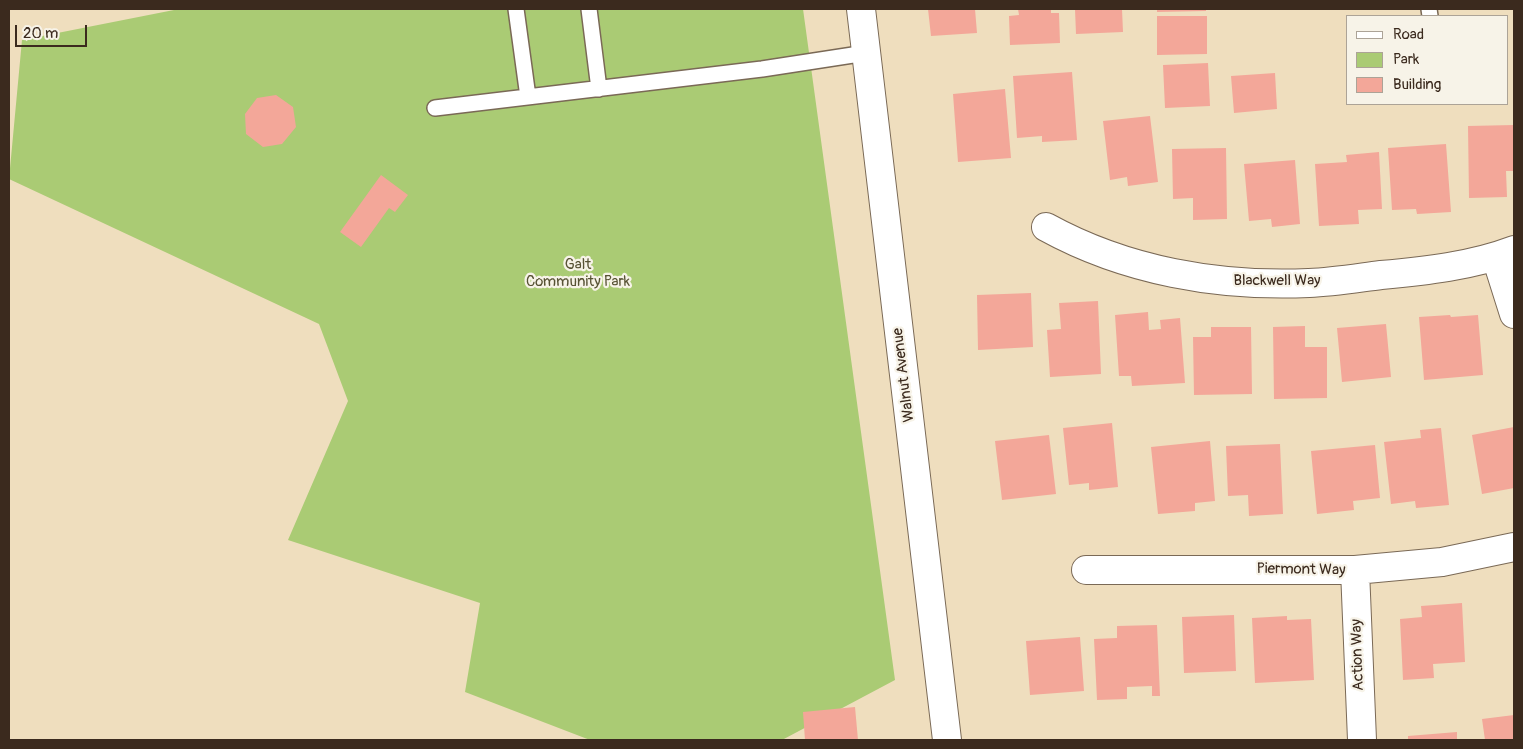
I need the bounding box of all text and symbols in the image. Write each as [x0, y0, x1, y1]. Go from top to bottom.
scale bar [18, 15, 90, 47]
legend [1346, 15, 1508, 105]
text: 20 m [23, 24, 58, 43]
text: Road [1393, 25, 1424, 44]
text: Park [1393, 50, 1419, 69]
text: Building [1393, 75, 1441, 94]
park label: Galt Community Park [526, 256, 630, 291]
street label: Blackwell Way [1233, 272, 1321, 290]
street label: Walnut Avenue [889, 327, 919, 423]
street label: Piermont Way [1256, 560, 1346, 580]
street label: Action Way [1348, 619, 1368, 691]

